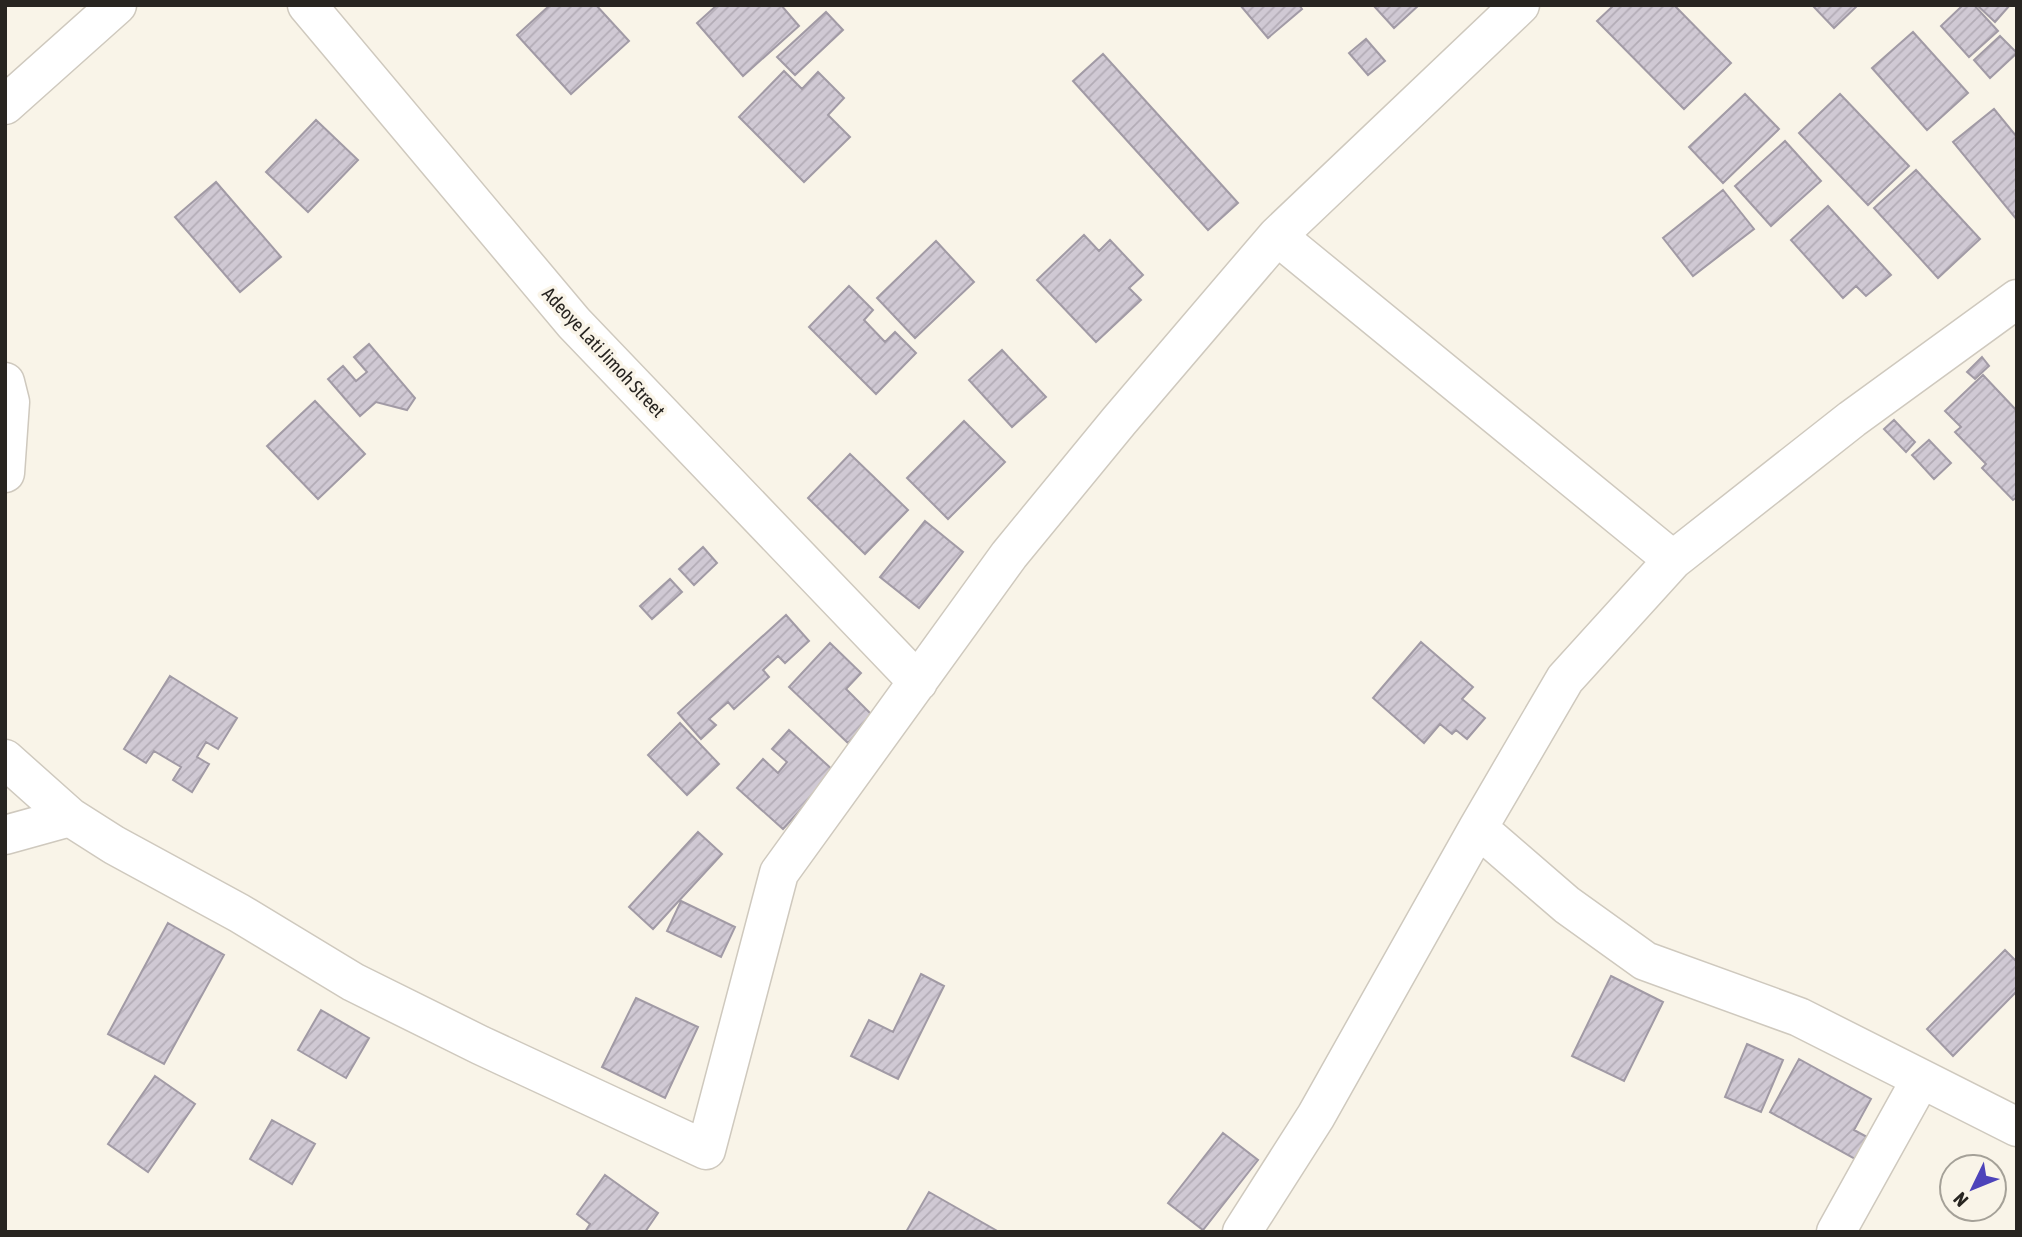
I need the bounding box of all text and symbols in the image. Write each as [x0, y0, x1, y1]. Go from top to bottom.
street label: Adeoye Lati Jimoh Street [538, 282, 670, 422]
north arrow [1938, 1153, 2008, 1223]
text: N [1949, 1188, 1972, 1211]

